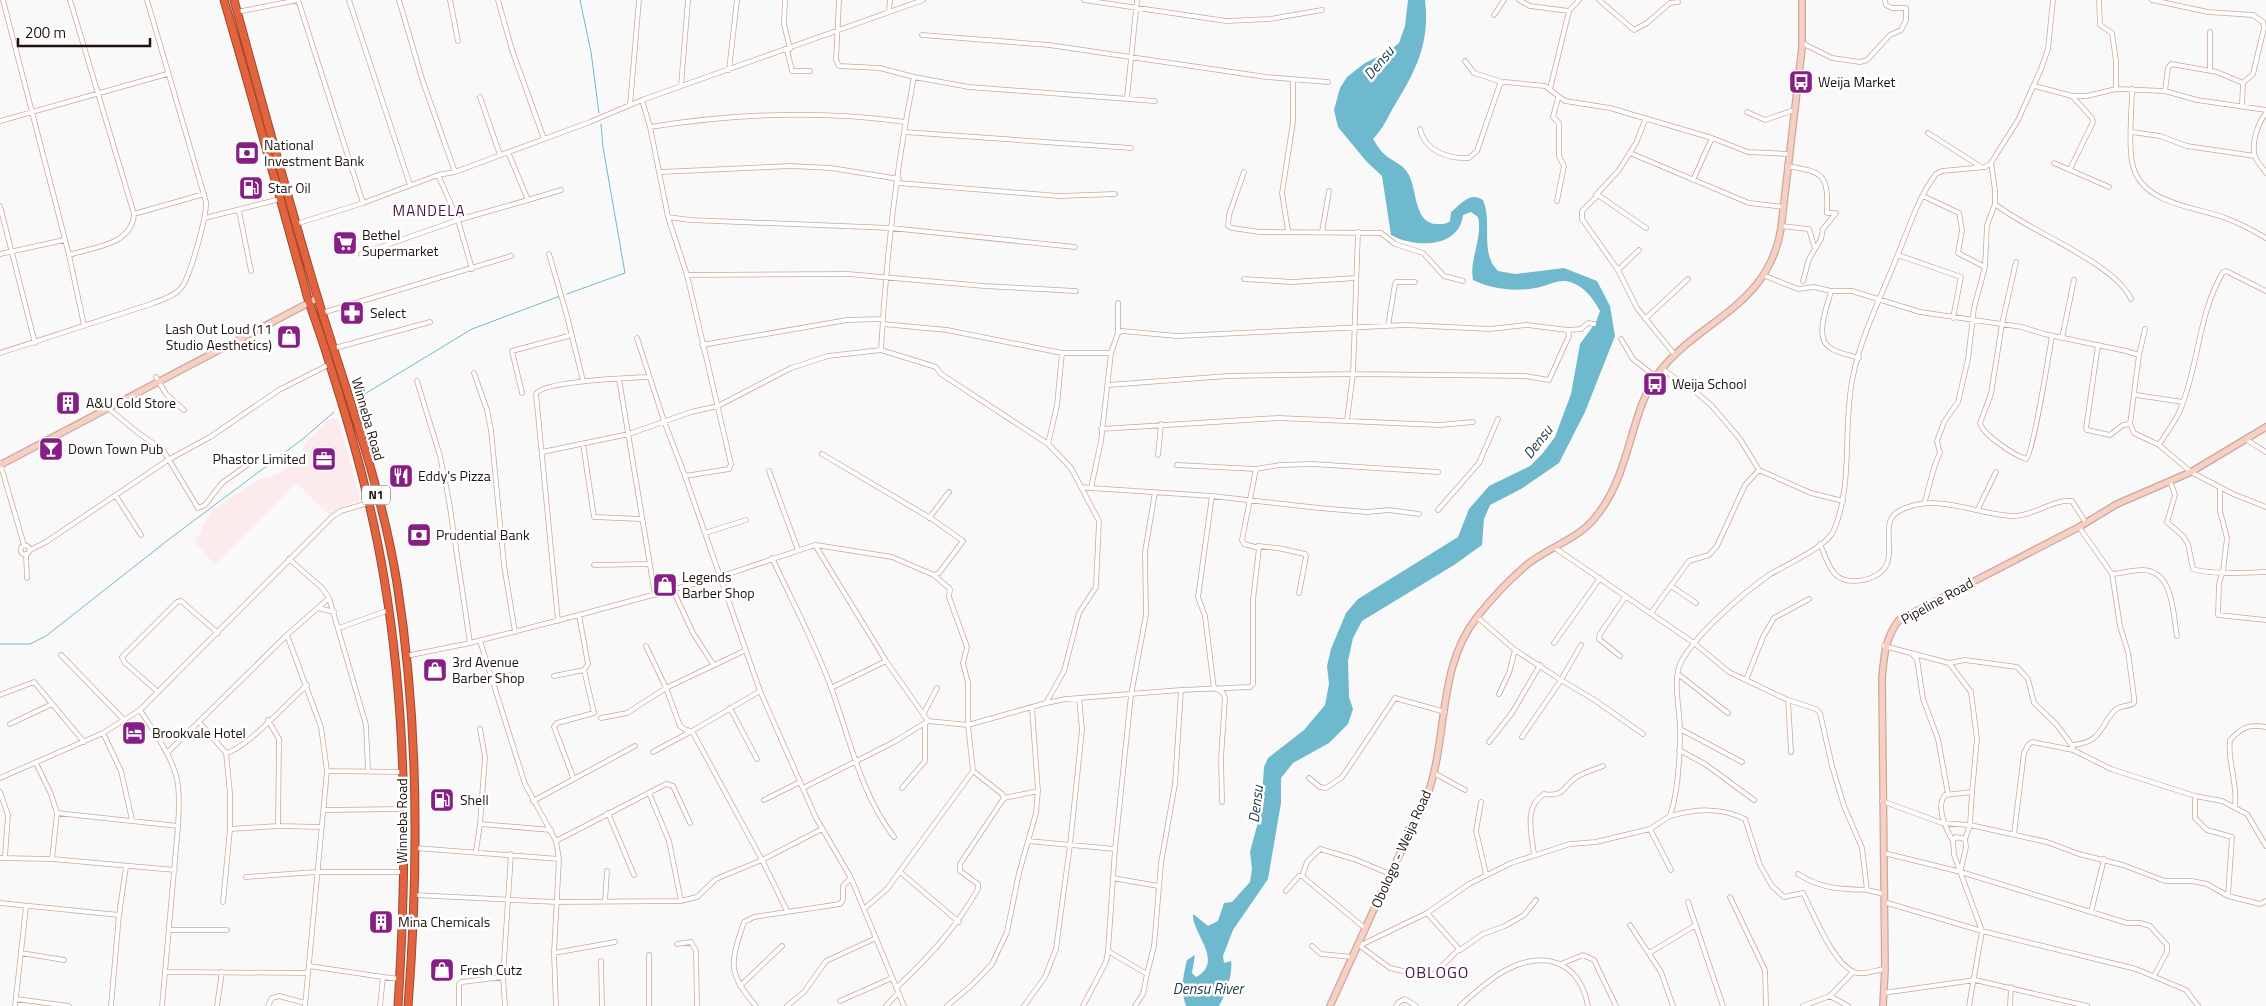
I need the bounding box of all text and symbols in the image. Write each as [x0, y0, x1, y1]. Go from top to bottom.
scale bar [18, 15, 150, 47]
text: 200 m [25, 21, 66, 44]
water label: Densu [1358, 40, 1400, 84]
bus stop icon: Weija Market [1788, 69, 1814, 95]
place label: Weija Market [1818, 71, 1896, 92]
place label: National Investment Bank [264, 134, 364, 171]
bank icon: National Investment Bank [234, 140, 260, 166]
fuel station icon: Star Oil [238, 175, 264, 201]
place label: Star Oil [268, 177, 311, 198]
district label: MANDELA [393, 199, 465, 222]
place label: Bethel Supermarket [362, 224, 438, 261]
supermarket icon: Bethel Supermarket [332, 230, 358, 256]
pharmacy icon: Select [339, 300, 365, 326]
place label: Select [370, 302, 406, 323]
place label: Lash Out Loud (11 Studio Aesthetics) [165, 318, 272, 355]
shop icon: Lash Out Loud (11 Studio Aesthetics) [276, 324, 302, 350]
bus stop icon: Weija School [1642, 371, 1668, 397]
place label: Weija School [1672, 373, 1747, 394]
street label: Winneba Road [347, 375, 390, 463]
building icon: A&U Cold Store [55, 390, 81, 416]
place label: A&U Cold Store [86, 392, 176, 413]
water label: Densu [1517, 419, 1559, 464]
bar icon: Down Town Pub [38, 436, 64, 462]
place label: Down Town Pub [68, 438, 163, 459]
office icon: Phastor Limited [311, 446, 337, 472]
place label: Phastor Limited [212, 448, 306, 469]
restaurant icon: Eddy's Pizza [388, 463, 414, 489]
place label: Eddy's Pizza [418, 465, 491, 486]
road number: N1 [362, 486, 390, 504]
bank icon: Prudential Bank [406, 522, 432, 548]
place label: Prudential Bank [436, 524, 530, 545]
place label: Legends Barber Shop [682, 566, 755, 603]
shop icon: Legends Barber Shop [652, 572, 678, 598]
street label: Pipeline Road [1897, 572, 1977, 629]
place label: 3rd Avenue Barber Shop [452, 651, 525, 688]
shop icon: 3rd Avenue Barber Shop [422, 657, 448, 683]
hotel icon: Brookvale Hotel [121, 720, 147, 746]
place label: Brookvale Hotel [152, 722, 246, 743]
street label: Winneba Road [391, 778, 412, 864]
water label: Densu [1242, 782, 1269, 824]
street label: Obologo - Weija Road [1365, 786, 1436, 911]
fuel station icon: Shell [429, 787, 455, 813]
place label: Shell [460, 789, 489, 810]
building icon: Mina Chemicals [368, 909, 394, 935]
place label: Mina Chemicals [398, 911, 490, 932]
shop icon: Fresh Cutz [429, 957, 455, 983]
place label: Fresh Cutz [460, 959, 522, 980]
district label: OBLOGO [1405, 960, 1469, 984]
water label: Densu River [1173, 977, 1246, 1000]

